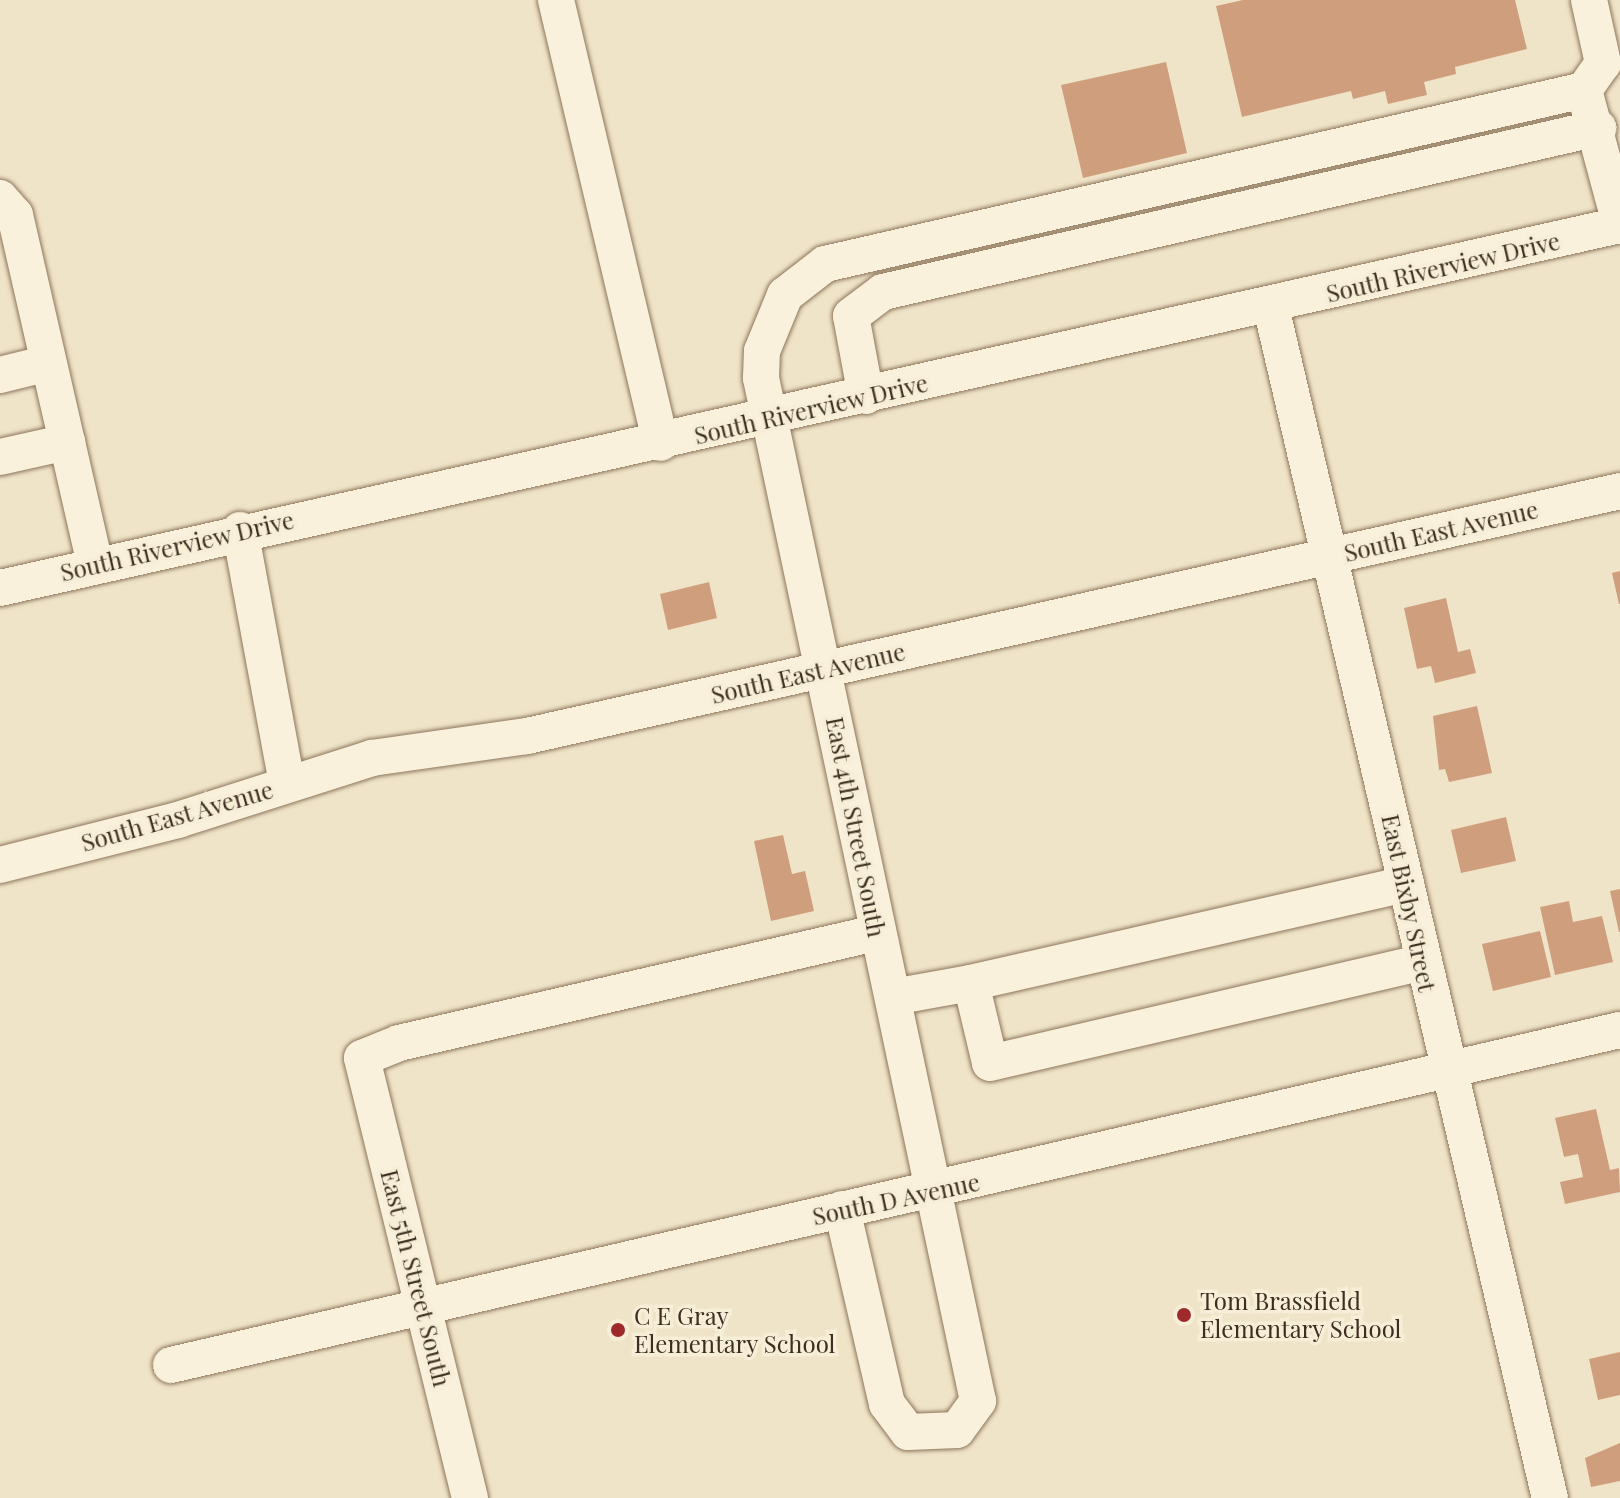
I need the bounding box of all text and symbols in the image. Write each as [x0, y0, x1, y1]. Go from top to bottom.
street label: South Riverview Drive [1323, 226, 1563, 308]
street label: South Riverview Drive [691, 368, 931, 450]
street label: South East Avenue [1341, 495, 1541, 567]
street label: South Riverview Drive [57, 505, 297, 587]
street label: South East Avenue [708, 637, 908, 709]
street label: East 4th Street South [820, 714, 892, 940]
street label: South East Avenue [77, 775, 277, 857]
street label: East Bixby Street [1376, 811, 1442, 995]
street label: East 5th Street South [375, 1166, 457, 1390]
street label: South D Avenue [809, 1167, 983, 1231]
place label: Tom Brassfield Elementary School [1200, 1287, 1402, 1343]
place label: C E Gray Elementary School [634, 1302, 836, 1358]
marker: Tom Brassfield Elementary School [1175, 1306, 1193, 1324]
marker: C E Gray Elementary School [609, 1321, 627, 1339]

